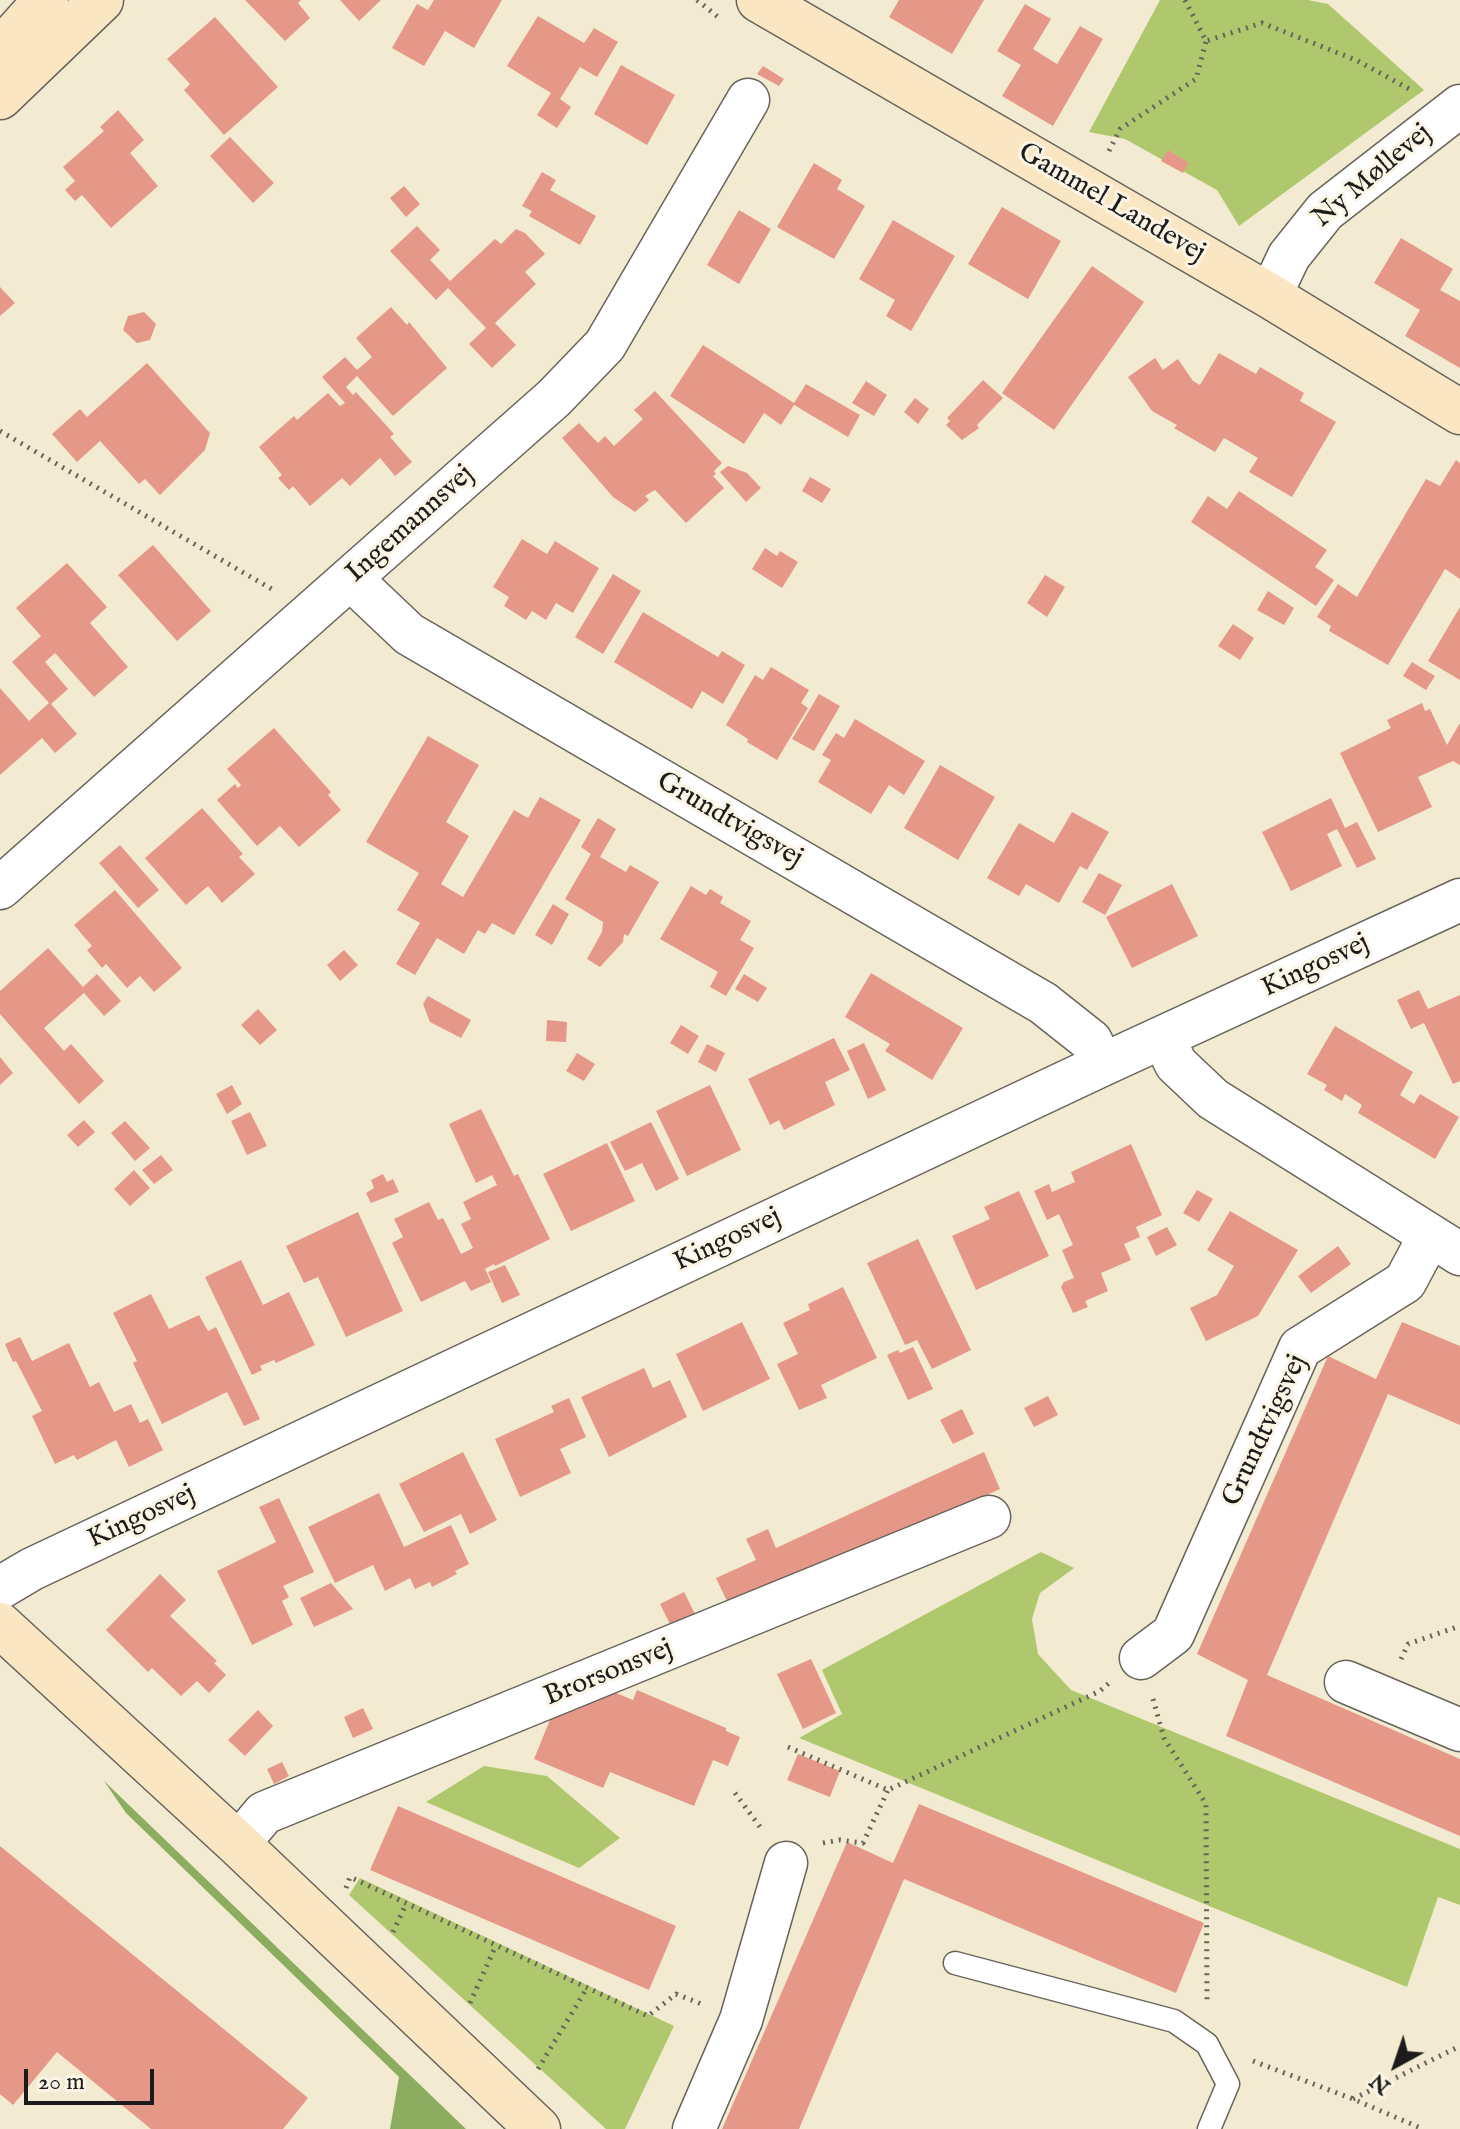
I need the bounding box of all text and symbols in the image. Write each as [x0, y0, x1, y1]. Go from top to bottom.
street label: Ny Møllevej [1307, 118, 1439, 236]
street label: Gammel Landevej [1011, 137, 1211, 271]
street label: Ingemannsvej [340, 459, 482, 591]
street label: Grundtvigsvej [650, 766, 808, 876]
street label: Kingosvej [1257, 928, 1375, 1006]
street label: Kingosvej [669, 1202, 787, 1280]
street label: Grundtvigsvej [1216, 1350, 1316, 1512]
street label: Kingosvej [83, 1479, 201, 1557]
street label: Brorsonsvej [540, 1633, 678, 1715]
north arrow [1356, 2025, 1436, 2105]
scale bar [28, 2053, 158, 2103]
text: 20 m [38, 2067, 85, 2098]
text: N [1364, 2067, 1397, 2100]

